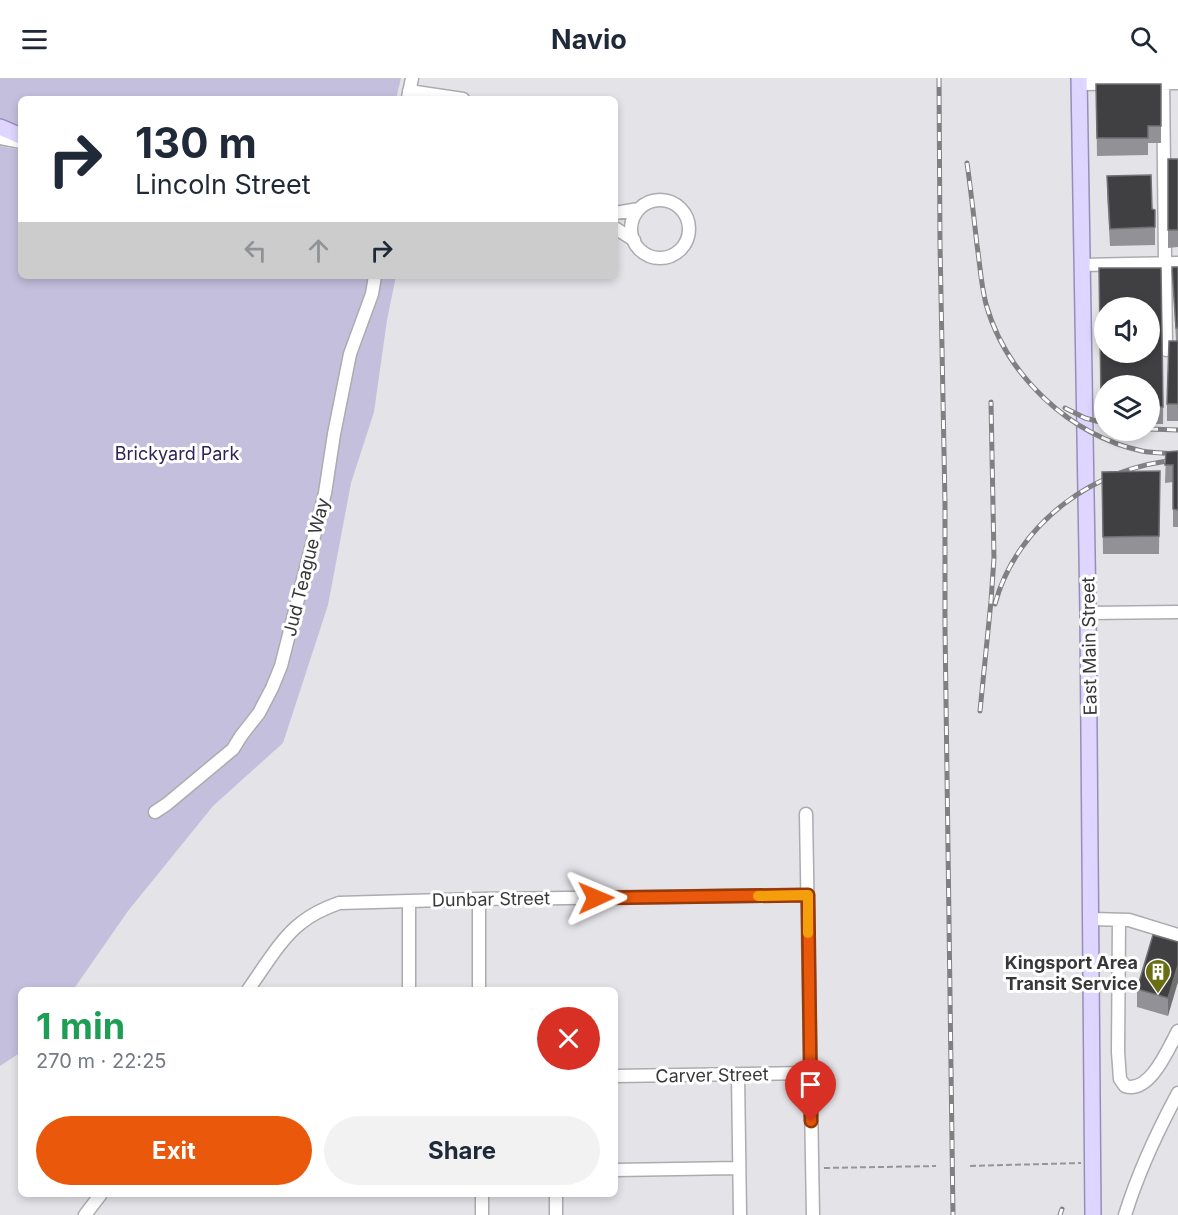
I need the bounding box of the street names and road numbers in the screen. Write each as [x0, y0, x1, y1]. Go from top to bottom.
street label: Jud Teague Way [279, 496, 333, 638]
street label: East Main Street [1077, 576, 1101, 715]
street label: Dunbar Street [432, 887, 550, 911]
street label: Carver Street [655, 1064, 769, 1086]

